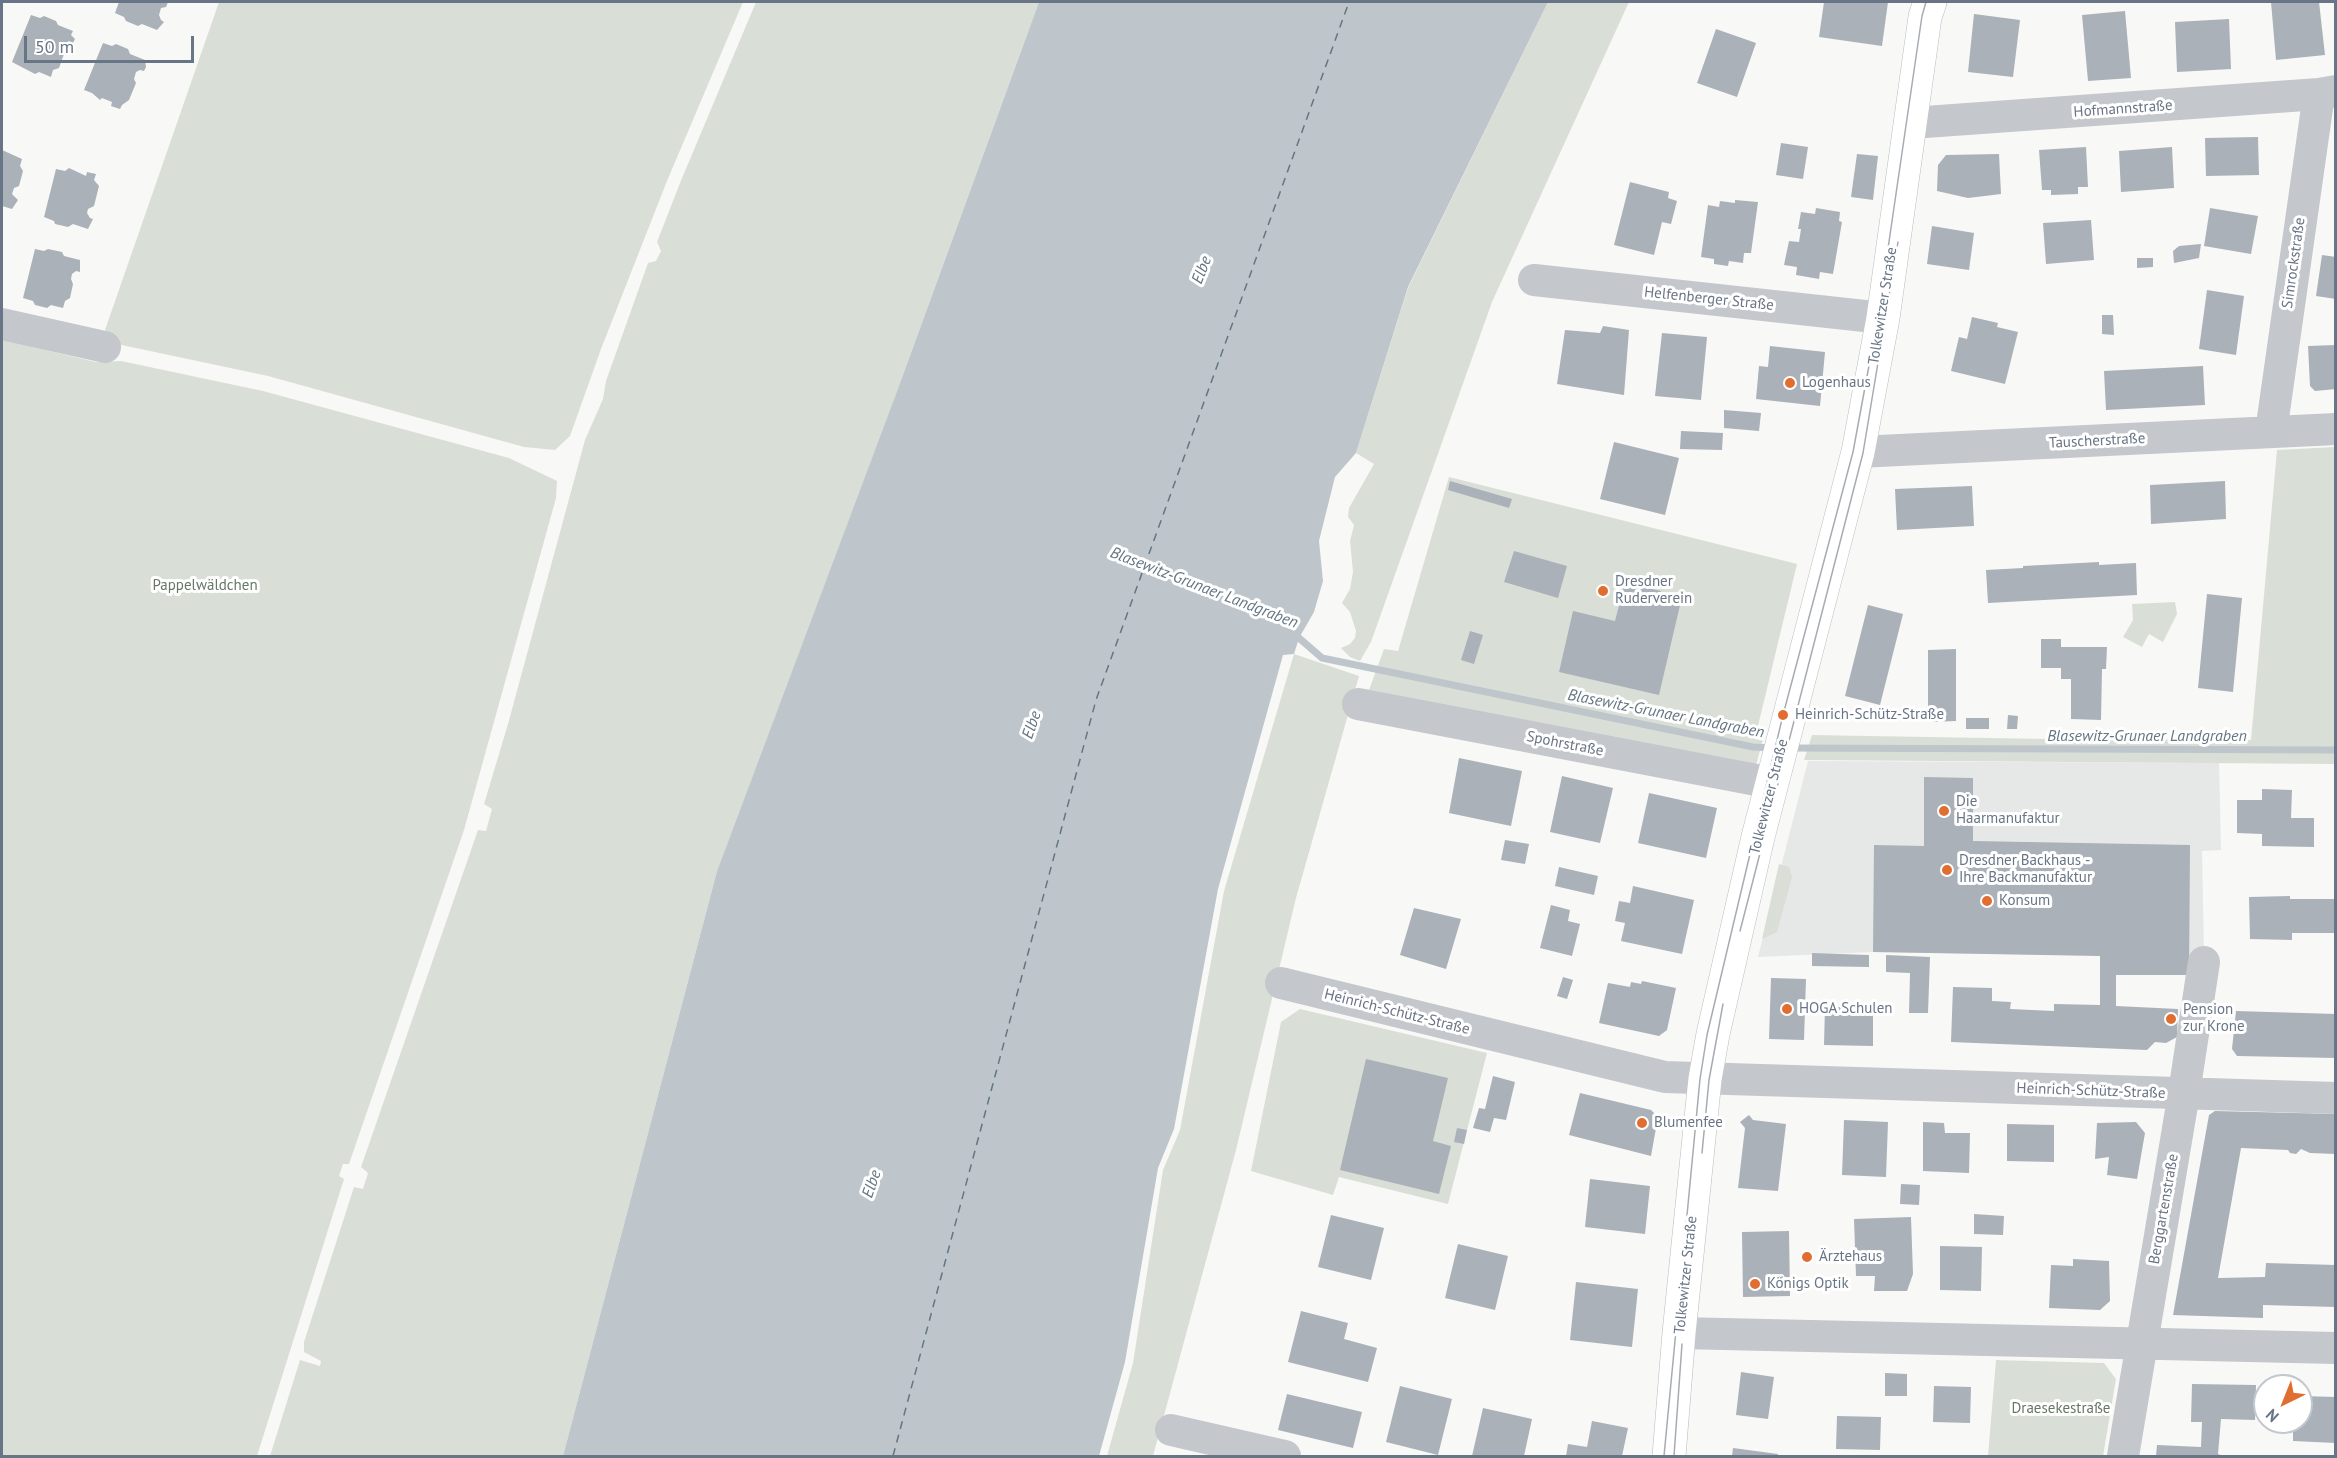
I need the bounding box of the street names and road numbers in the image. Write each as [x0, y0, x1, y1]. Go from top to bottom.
street label: Hofmannstraße [2073, 97, 2173, 121]
street label: Simrockstraße [2279, 216, 2309, 310]
street label: Tolkewitzer Straße [1865, 246, 1901, 366]
street label: Helfenberger Straße [1643, 283, 1775, 315]
street label: Tauscherstraße [2048, 429, 2146, 453]
street label: Spohrstraße [1525, 728, 1605, 760]
street label: Tolkewitzer Straße [1746, 737, 1792, 857]
street label: Heinrich-Schütz-Straße [1322, 985, 1472, 1039]
street label: Heinrich-Schütz-Straße [2016, 1079, 2166, 1103]
street label: Berggartenstraße [2145, 1152, 2183, 1266]
street label: Tolkewitzer Straße [1671, 1215, 1701, 1335]

